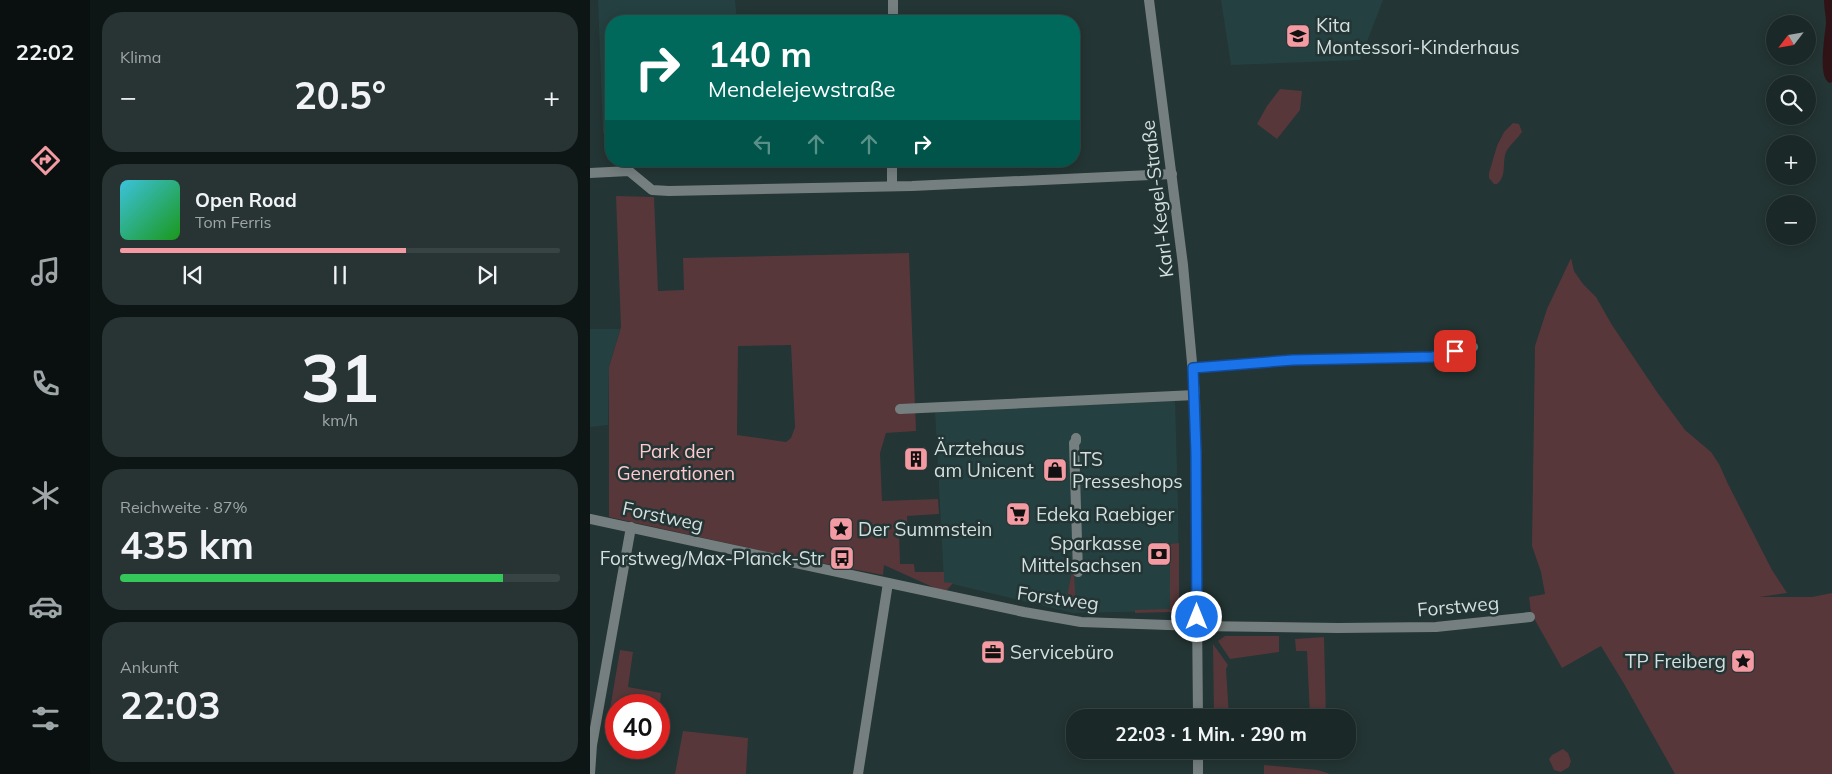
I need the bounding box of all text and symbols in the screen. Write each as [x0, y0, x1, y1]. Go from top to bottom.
place label: Kita Montessori-Kinderhaus [1316, 13, 1520, 59]
north arrow [1766, 15, 1816, 65]
map controls [1766, 15, 1816, 245]
school or university icon: Kita Montessori-Kinderhaus [1285, 23, 1311, 49]
text: 140 m [708, 32, 812, 76]
icon: right [625, 35, 690, 100]
text: 22:02 [16, 38, 74, 66]
text: Klima [120, 47, 161, 67]
text: 20.5° [294, 71, 386, 119]
text: Mendelejewstraße [708, 75, 896, 103]
button: search [1766, 75, 1816, 125]
text: − [120, 79, 137, 114]
text: + [543, 79, 560, 114]
street label: Karl-Kegel-Straße [1135, 119, 1179, 279]
icon: left [749, 130, 777, 158]
icon: ahead [802, 130, 830, 158]
icon: ahead [855, 130, 883, 158]
icon: right [908, 130, 936, 158]
button: + [1766, 135, 1816, 185]
icon: directions [28, 143, 63, 178]
text: Open Road [195, 188, 297, 212]
button: − [1766, 195, 1816, 245]
text: Tom Ferris [195, 212, 272, 232]
icon: music [28, 254, 63, 289]
icon: previous [179, 261, 207, 289]
icon: pause [326, 261, 354, 289]
icon: next [473, 261, 501, 289]
pin [1434, 330, 1476, 372]
text: 31 [301, 337, 379, 418]
icon: arrive [1441, 337, 1469, 365]
icon: phone [28, 366, 63, 401]
text: km/h [322, 410, 358, 430]
place label: Ärztehaus am Unicent [934, 436, 1034, 482]
park label: Park der Generationen [617, 439, 735, 485]
building icon: Ärztehaus am Unicent [903, 446, 929, 472]
place label: LTS Presseshops [1072, 447, 1183, 493]
shop icon: LTS Presseshops [1042, 457, 1068, 483]
icon: climate [28, 478, 63, 513]
street label: Forstweg [620, 496, 706, 536]
text: Reichweite · 87% [120, 497, 247, 517]
supermarket icon: Edeka Raebiger [1005, 501, 1031, 527]
place label: Edeka Raebiger [1036, 502, 1174, 526]
place icon: Der Summstein [828, 516, 854, 542]
place label: Der Summstein [858, 517, 992, 541]
text: 435 km [120, 521, 254, 569]
place label: Sparkasse Mittelsachsen [1021, 531, 1142, 577]
bank icon: Sparkasse Mittelsachsen [1146, 541, 1172, 567]
bus stop icon: Forstweg/Max-Planck-Str [829, 545, 855, 571]
place label: Forstweg/Max-Planck-Str [600, 546, 824, 570]
street label: Forstweg [1016, 580, 1100, 616]
icon: car [28, 589, 63, 624]
position arrow [1170, 590, 1222, 642]
street label: Forstweg [1416, 590, 1500, 622]
office icon: Servicebüro [980, 639, 1006, 665]
place label: Servicebüro [1010, 640, 1114, 664]
place icon: TP Freiberg [1730, 648, 1756, 674]
place label: TP Freiberg [1625, 649, 1726, 673]
text: Ankunft [120, 657, 179, 677]
text: 22:03 [120, 681, 221, 729]
speed limit sign: 40 [605, 694, 670, 759]
icon: filters [28, 701, 63, 736]
text: 22:03 · 1 Min. · 290 m [1115, 722, 1307, 746]

